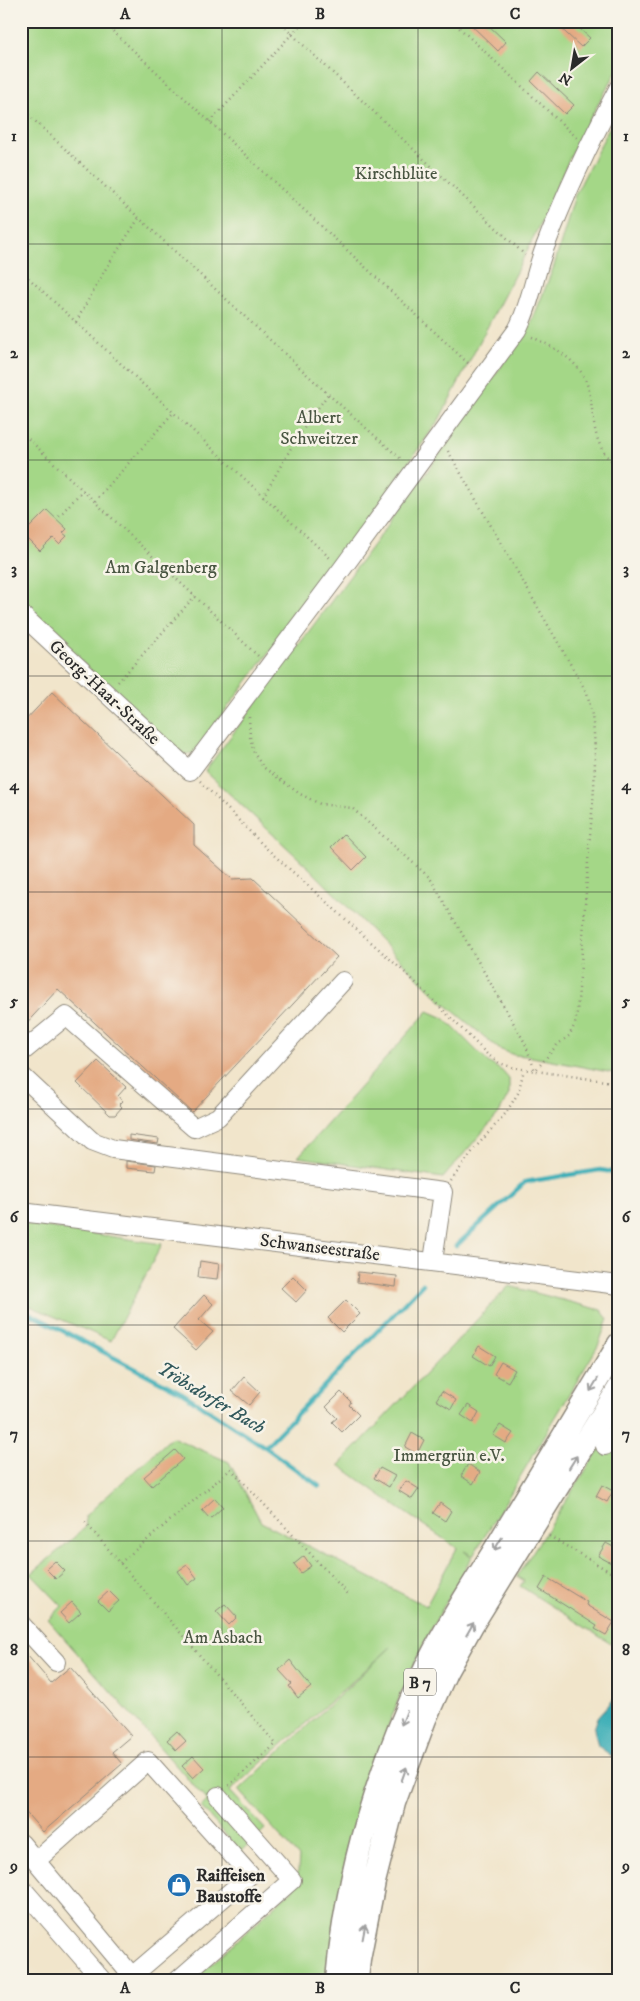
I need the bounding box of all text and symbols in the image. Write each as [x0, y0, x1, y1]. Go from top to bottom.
text: A [119, 4, 131, 24]
text: B [315, 4, 325, 24]
text: C [510, 4, 520, 24]
north arrow [548, 42, 598, 92]
text: N [556, 67, 575, 89]
text: 1 [11, 126, 17, 146]
text: 1 [623, 126, 629, 146]
park label: Kirschblüte [355, 163, 437, 185]
text: 2 [10, 343, 19, 363]
text: 2 [622, 343, 631, 363]
park label: Albert Schweitzer [280, 407, 358, 450]
park label: Am Galgenberg [105, 557, 217, 579]
text: 3 [11, 559, 17, 579]
text: 3 [623, 559, 629, 579]
street label: Georg-Haar-Straße [44, 636, 164, 750]
text: 4 [8, 775, 19, 795]
text: 4 [620, 775, 631, 795]
text: 5 [9, 991, 18, 1011]
text: 5 [621, 991, 630, 1011]
text: 6 [10, 1207, 20, 1227]
text: 6 [622, 1207, 632, 1227]
street label: Schwanseestraße [259, 1230, 381, 1266]
water label: Tröbsdorfer Bach [153, 1357, 270, 1440]
one-way arrow [588, 1378, 598, 1392]
text: 7 [10, 1424, 18, 1444]
text: 7 [622, 1424, 630, 1444]
park label: Immergrün e.V. [393, 1445, 505, 1467]
one-way arrow [568, 1456, 578, 1470]
one-way arrow [492, 1537, 502, 1551]
one-way arrow [465, 1622, 475, 1637]
park label: Am Asbach [183, 1627, 263, 1649]
text: 8 [10, 1640, 18, 1660]
text: 8 [622, 1640, 630, 1660]
road number: B 7 [404, 1668, 436, 1695]
one-way arrow [399, 1709, 408, 1725]
one-way arrow [400, 1767, 409, 1783]
text: 9 [9, 1856, 18, 1876]
text: 9 [621, 1856, 630, 1876]
place label: Raiffeisen Baustoffe [196, 1865, 266, 1908]
shop icon: Raiffeisen Baustoffe [166, 1872, 192, 1898]
one-way arrow [360, 1924, 369, 1940]
text: A [119, 1978, 131, 1998]
text: B [315, 1978, 325, 1998]
text: C [510, 1978, 520, 1998]

